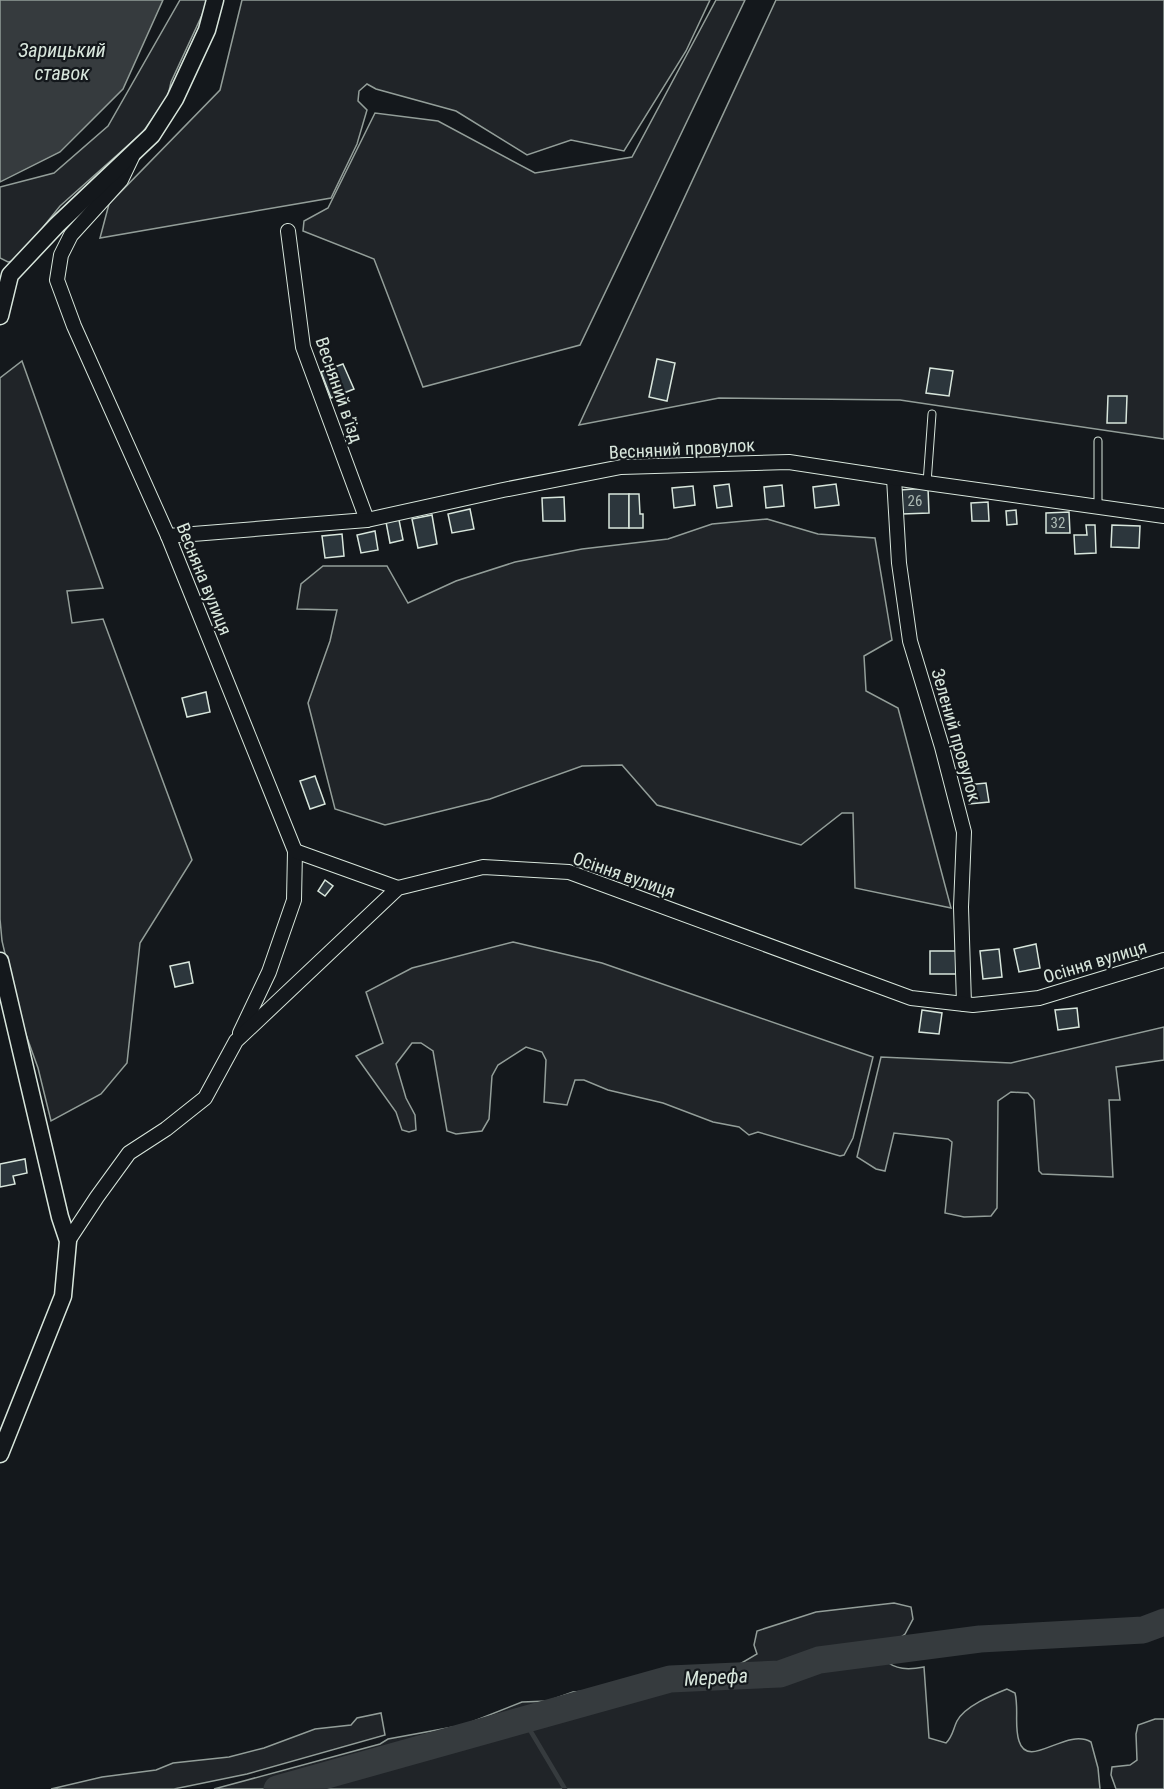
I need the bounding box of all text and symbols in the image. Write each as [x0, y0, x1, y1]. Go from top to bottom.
water label: Зарицький ставок [18, 38, 106, 85]
street label: Весняний в’їзд [312, 334, 367, 446]
street label: Весняний провулок [608, 434, 756, 463]
house number: 26 [908, 492, 922, 510]
house number: 32 [1051, 514, 1065, 532]
street label: Весняна вулиця [172, 520, 236, 638]
street label: Зелений провулок [927, 666, 986, 804]
street label: Осіння вулиця [570, 847, 678, 902]
street label: Осіння вулиця [1041, 936, 1149, 987]
water label: Мерефа [683, 1663, 749, 1691]

